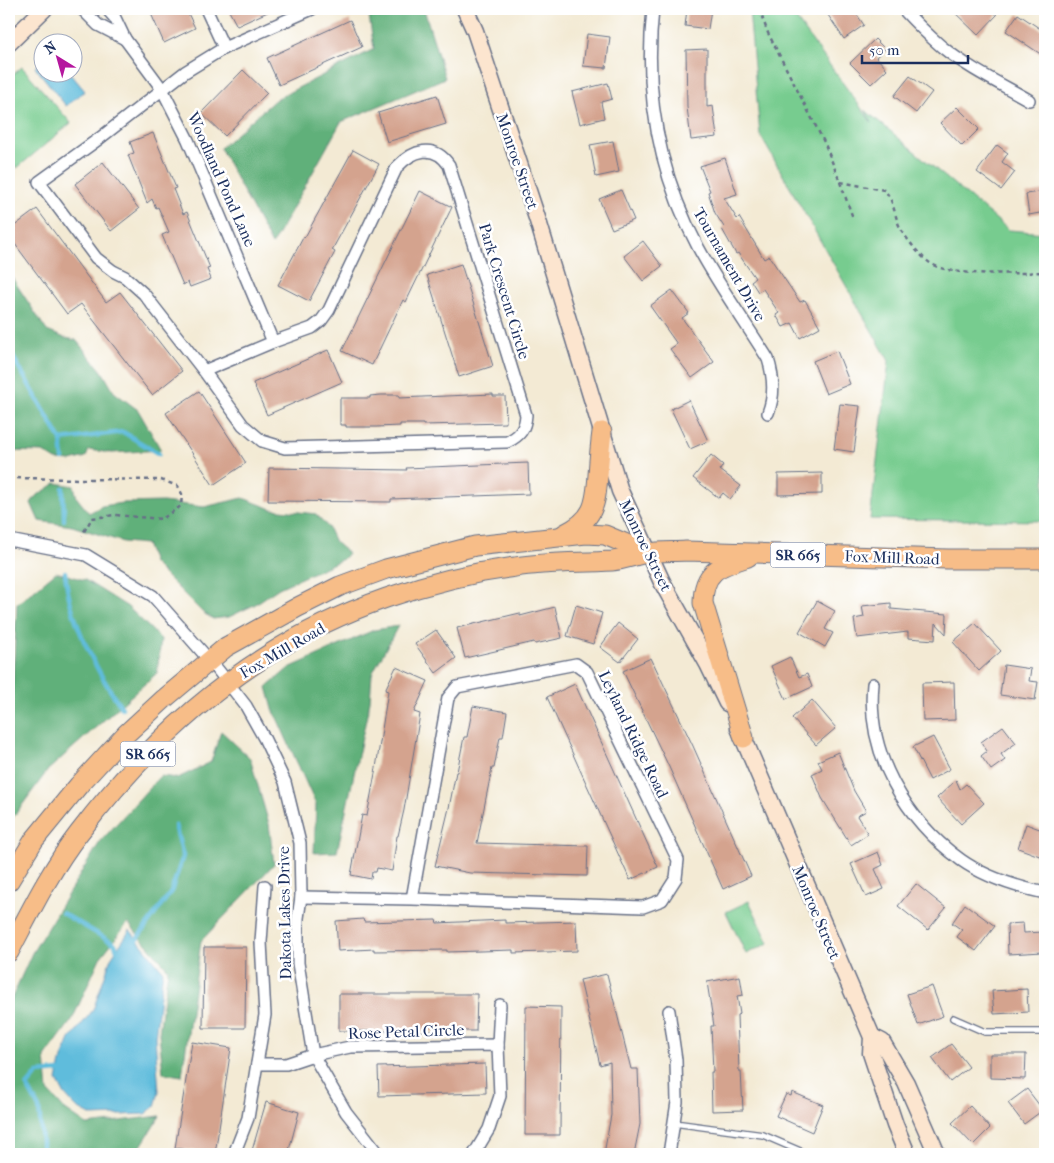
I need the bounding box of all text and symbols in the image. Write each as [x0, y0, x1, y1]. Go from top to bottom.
north arrow [32, 32, 82, 82]
scale bar [862, 32, 968, 64]
text: N [41, 38, 60, 58]
text: 50 m [869, 41, 900, 59]
street label: Woodland Pond Lane [183, 108, 260, 250]
street label: Monroe Street [492, 111, 543, 212]
street label: Tournament Drive [689, 204, 770, 325]
street label: Park Crescent Circle [475, 221, 534, 361]
street label: Monroe Street [615, 496, 676, 595]
road number: SR 665 [770, 542, 826, 568]
street label: Fox Mill Road [844, 546, 940, 569]
street label: Fox Mill Road [236, 618, 329, 682]
street label: Leyland Ridge Road [594, 667, 673, 801]
road number: SR 665 [120, 742, 176, 766]
street label: Dakota Lakes Drive [274, 846, 295, 980]
street label: Monroe Street [788, 862, 845, 962]
street label: Rose Petal Circle [348, 1020, 465, 1043]

